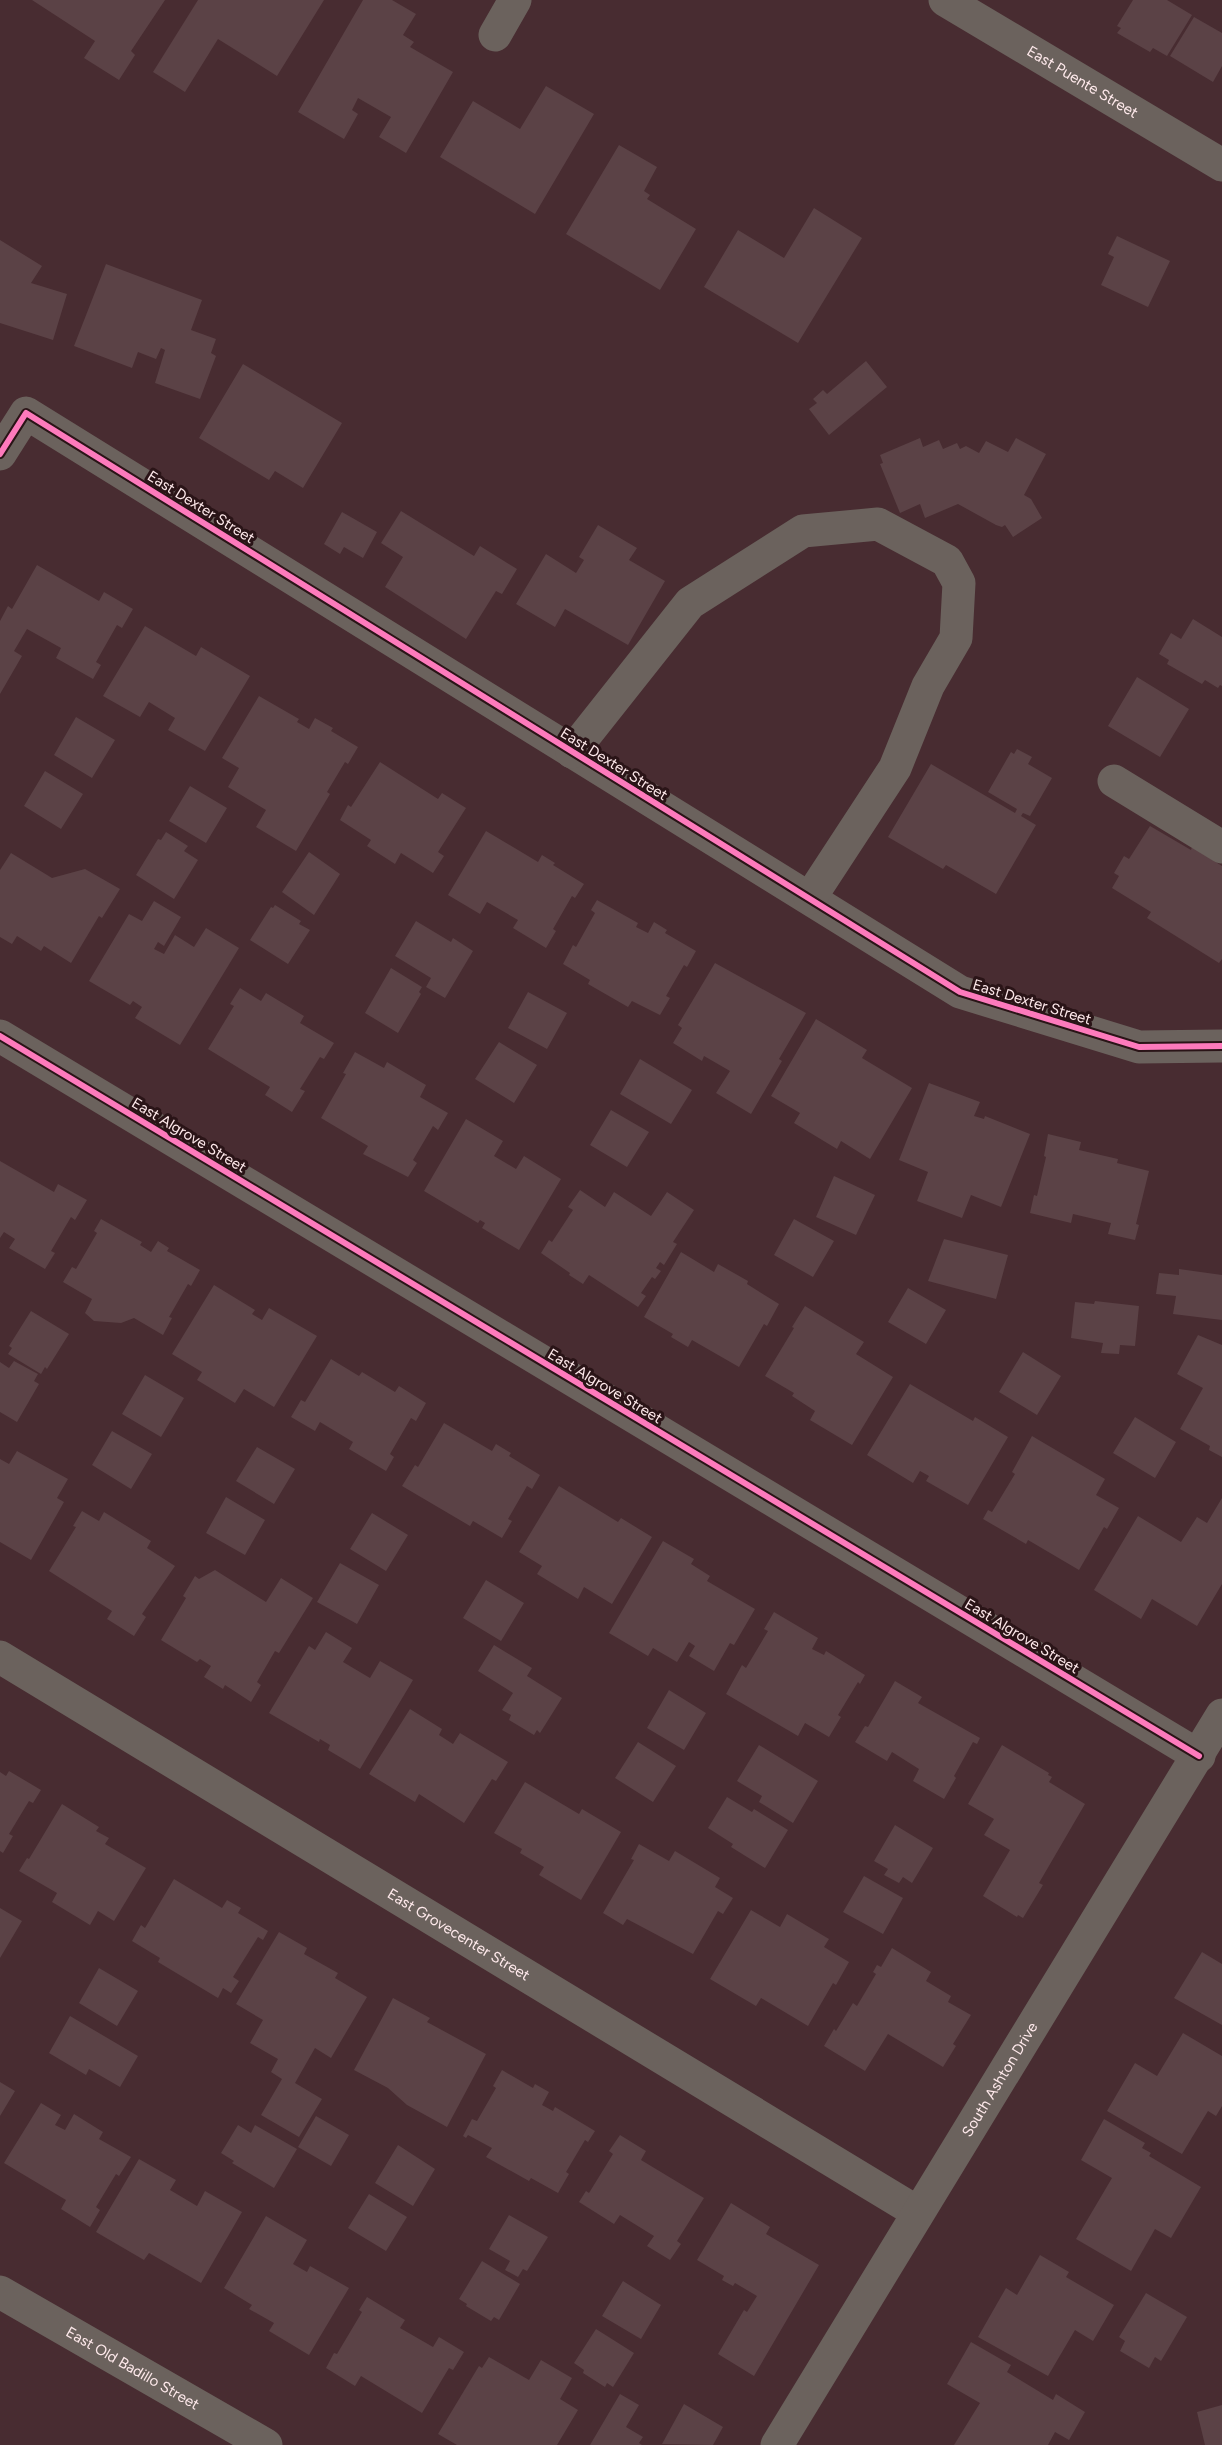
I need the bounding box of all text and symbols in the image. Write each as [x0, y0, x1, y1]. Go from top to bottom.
street label: East Puente Street [1024, 42, 1142, 122]
street label: East Dexter Street [144, 467, 258, 547]
street label: East Dexter Street [557, 724, 671, 804]
street label: East Dexter Street [971, 975, 1094, 1029]
street label: East Algrove Street [129, 1094, 250, 1176]
street label: East Algrove Street [545, 1345, 666, 1427]
street label: East Algrove Street [962, 1595, 1083, 1677]
street label: East Grovecenter Street [384, 1885, 533, 1985]
street label: South Ashton Drive [958, 2019, 1041, 2140]
street label: East Old Badillo Street [63, 2323, 203, 2414]

